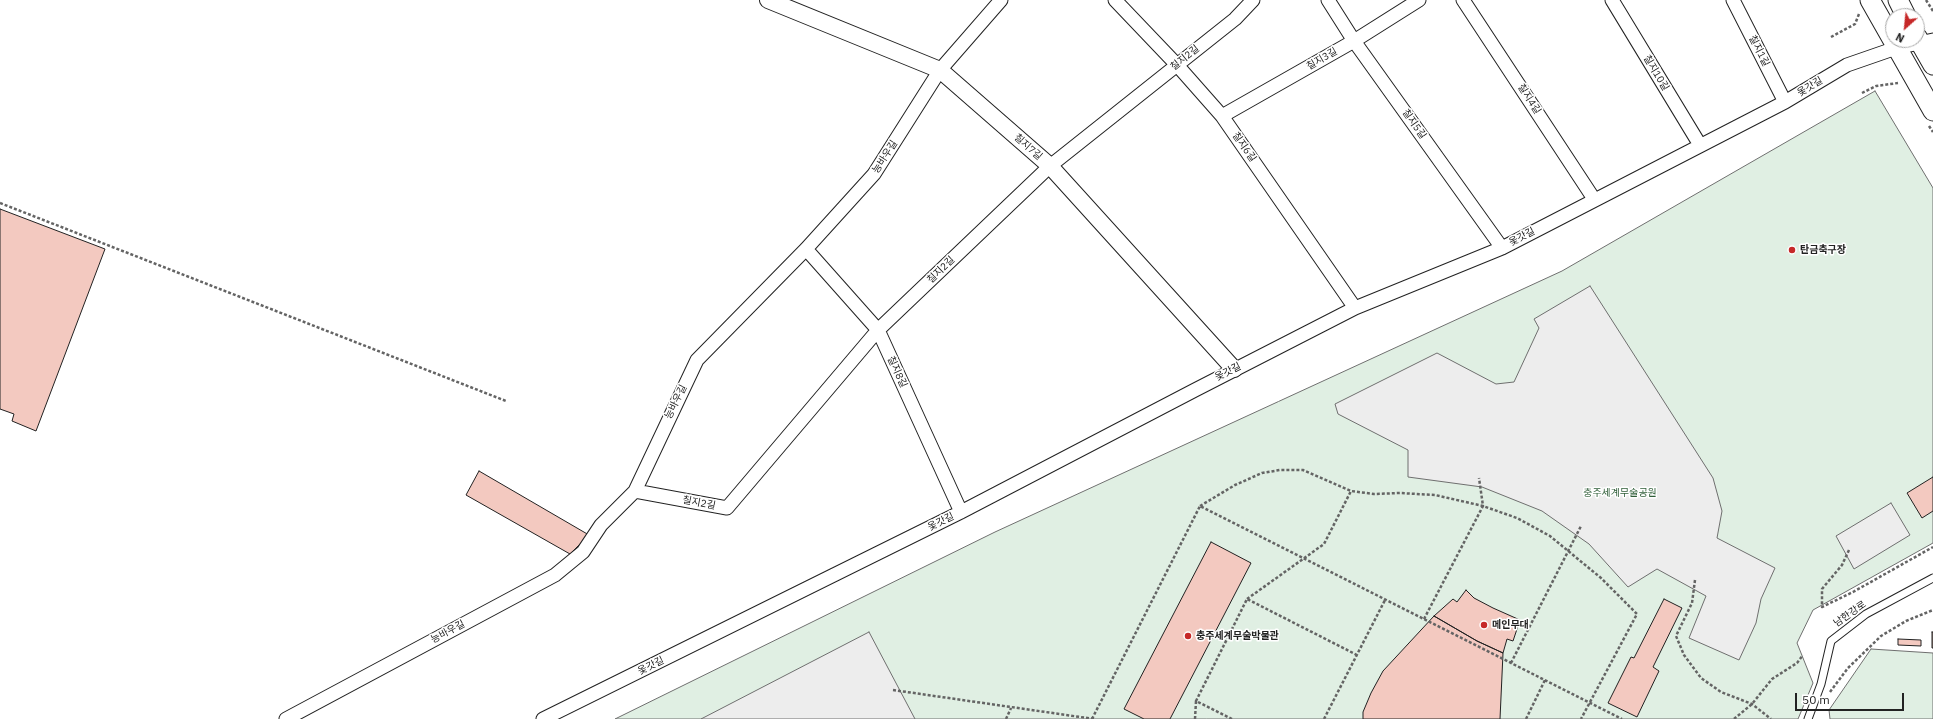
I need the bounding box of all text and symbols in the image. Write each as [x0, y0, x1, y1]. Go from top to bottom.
north arrow [1885, 8, 1925, 48]
text: N [1893, 30, 1907, 46]
street label: 칠지1길 [1746, 33, 1772, 69]
street label: 칠지2길 [1168, 43, 1202, 73]
street label: 칠지3길 [1304, 45, 1340, 73]
street label: 칠지10길 [1641, 53, 1671, 93]
street label: 옻갓길 [1795, 75, 1825, 99]
street label: 칠지4길 [1515, 82, 1543, 116]
street label: 칠지5길 [1399, 107, 1429, 141]
street label: 칠지6길 [1229, 130, 1259, 164]
street label: 칠지7길 [1011, 131, 1045, 163]
street label: 능바우길 [870, 138, 900, 176]
street label: 옻갓길 [1507, 225, 1537, 249]
place label: 탄금축구장 [1800, 244, 1846, 256]
marker: 탄금축구장 [1787, 245, 1797, 255]
street label: 칠지2길 [925, 254, 957, 286]
street label: 칠지8길 [884, 354, 910, 390]
street label: 옻갓길 [1213, 360, 1243, 384]
street label: 능바우길 [663, 383, 689, 421]
park label: 충주세계무술공원 [1583, 487, 1657, 499]
street label: 칠지2길 [681, 494, 717, 512]
street label: 옻갓길 [926, 511, 956, 533]
street label: 남한강로 [1831, 599, 1869, 629]
street label: 능바우길 [429, 618, 467, 646]
place label: 메인무대 [1492, 619, 1529, 631]
marker: 메인무대 [1479, 620, 1489, 630]
place label: 충주세계무술박물관 [1196, 630, 1279, 642]
marker: 충주세계무술박물관 [1183, 631, 1193, 641]
street label: 옻갓길 [636, 655, 666, 677]
scale bar [1797, 685, 1906, 711]
text: 50 m [1802, 692, 1830, 707]

